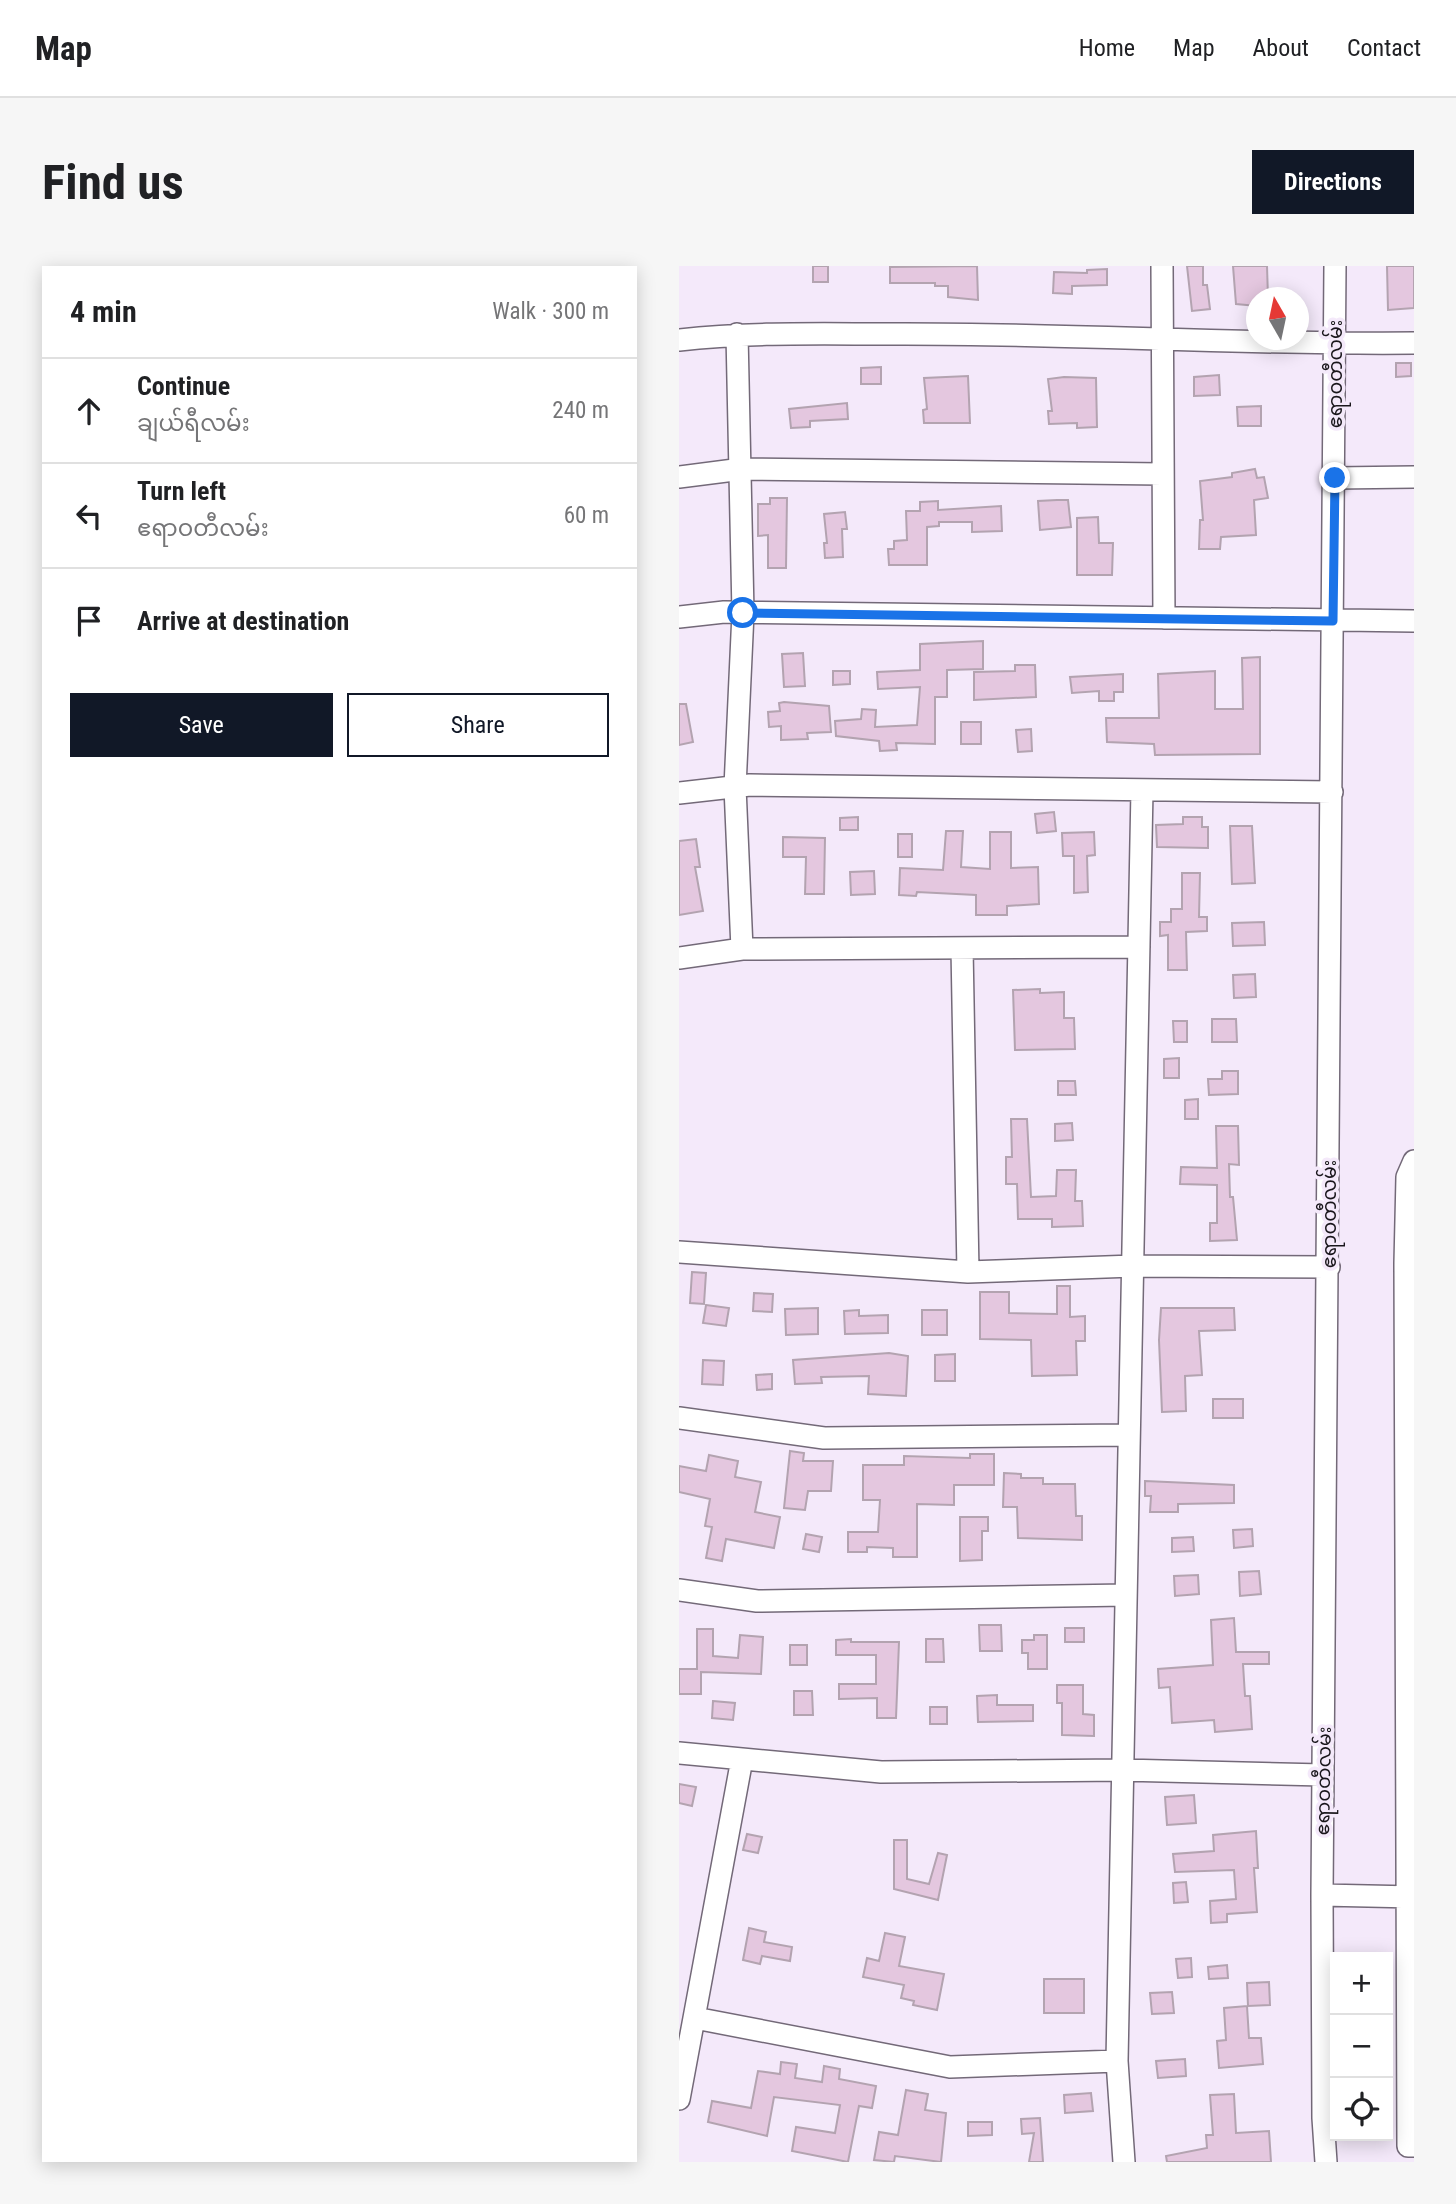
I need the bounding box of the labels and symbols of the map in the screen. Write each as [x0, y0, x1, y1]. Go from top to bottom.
north arrow [1246, 287, 1309, 350]
street label: ဧရာဝတီလမ်း [1321, 320, 1351, 428]
route end [1319, 462, 1350, 493]
route start [727, 597, 758, 628]
street label: ဧရာဝတီလမ်း [1315, 1160, 1345, 1268]
street label: ဧရာဝတီလမ်း [1308, 1726, 1340, 1836]

